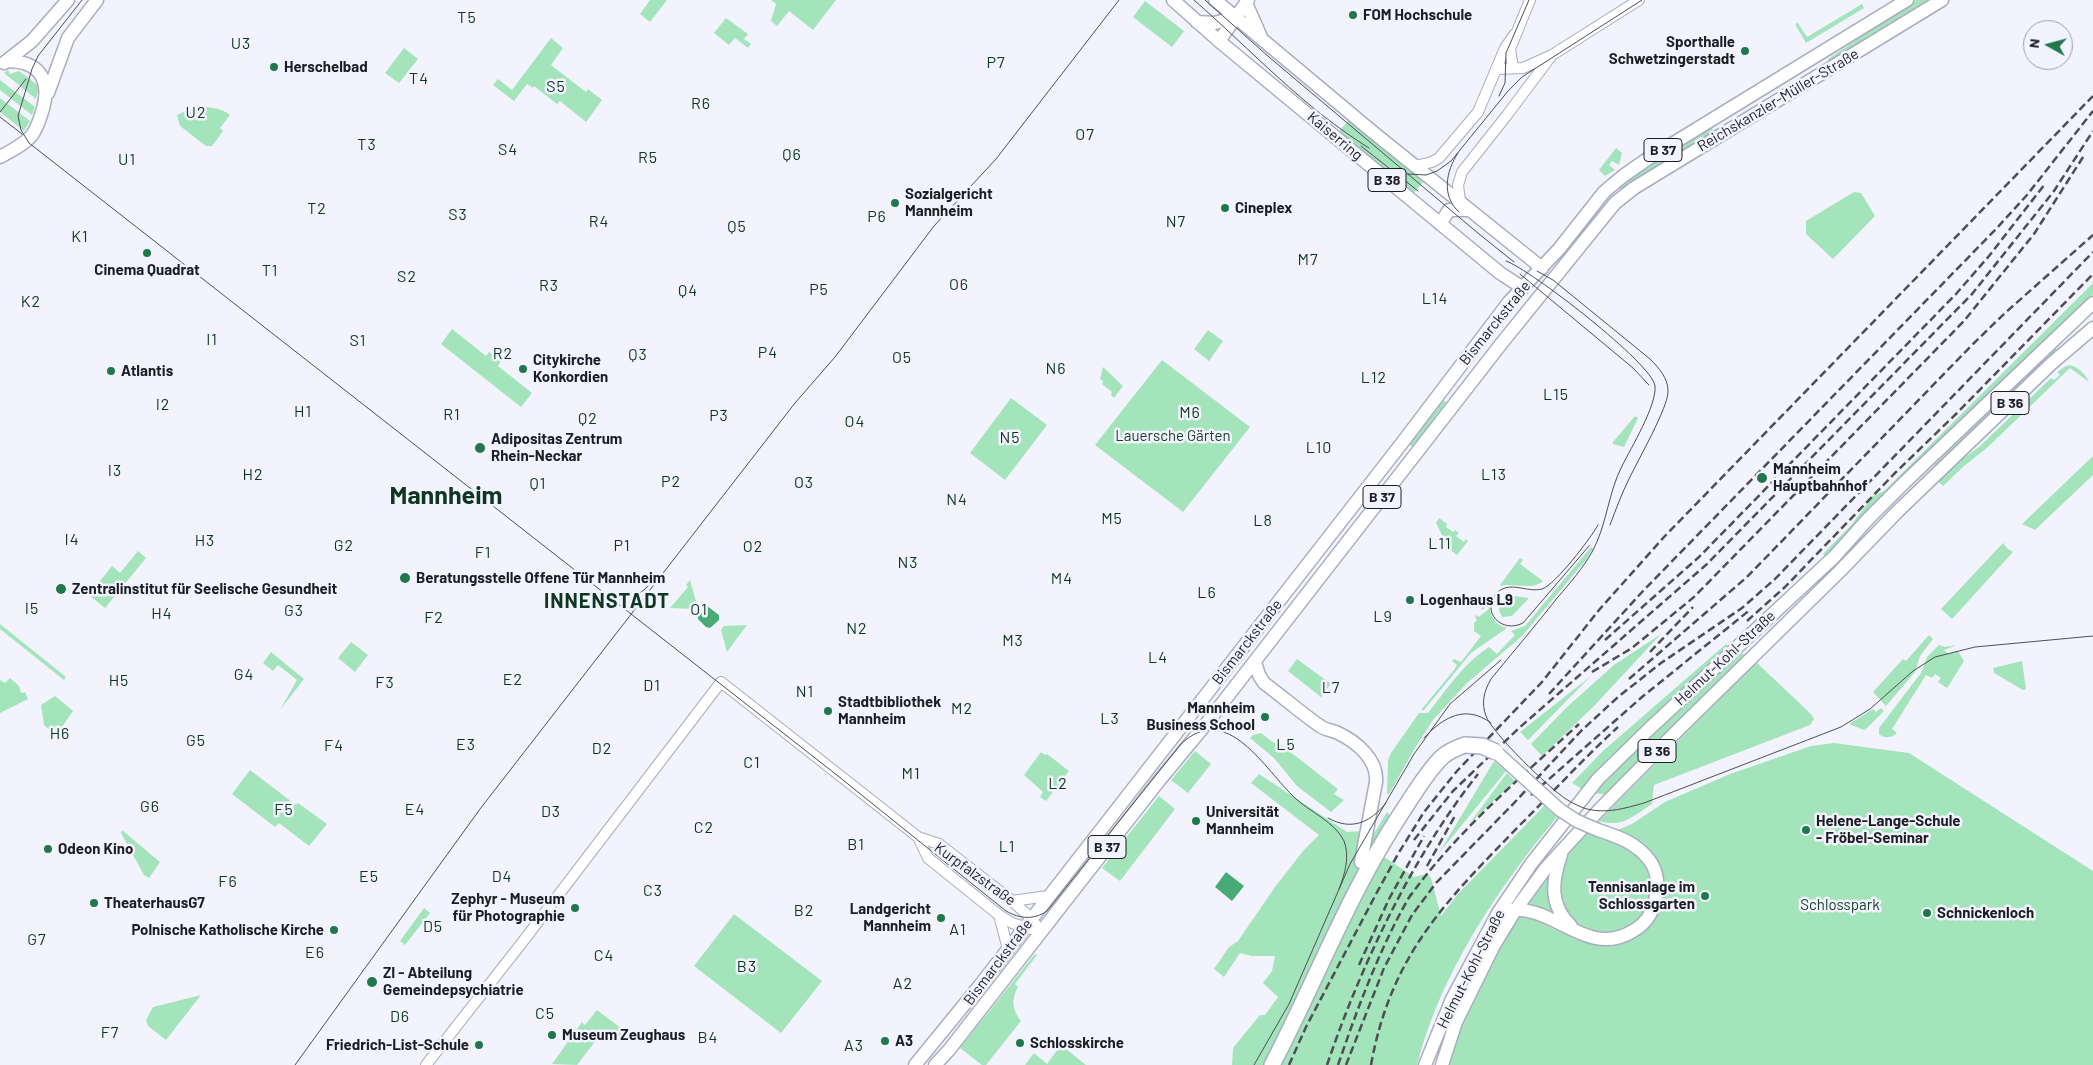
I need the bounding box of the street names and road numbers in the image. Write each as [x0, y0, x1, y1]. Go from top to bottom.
street label: Reichskanzler-Müller-Straße [1694, 45, 1862, 155]
street label: Kaiserring [1304, 108, 1366, 164]
road number: B 37 [1644, 138, 1682, 162]
road number: B 38 [1368, 168, 1406, 192]
street label: Bismarckstraße [1456, 277, 1534, 369]
road number: B 36 [1991, 392, 2029, 414]
road number: B 37 [1363, 486, 1401, 508]
street label: Bismarckstraße [1208, 596, 1286, 688]
street label: Helmut-Kohl-Straße [1671, 607, 1779, 709]
road number: B 36 [1638, 739, 1676, 762]
road number: B 37 [1088, 836, 1126, 859]
street label: Kurpfalzstraße [931, 839, 1019, 909]
street label: Helmut-Kohl-Straße [1433, 907, 1509, 1031]
street label: Bismarckstraße [960, 915, 1036, 1009]

